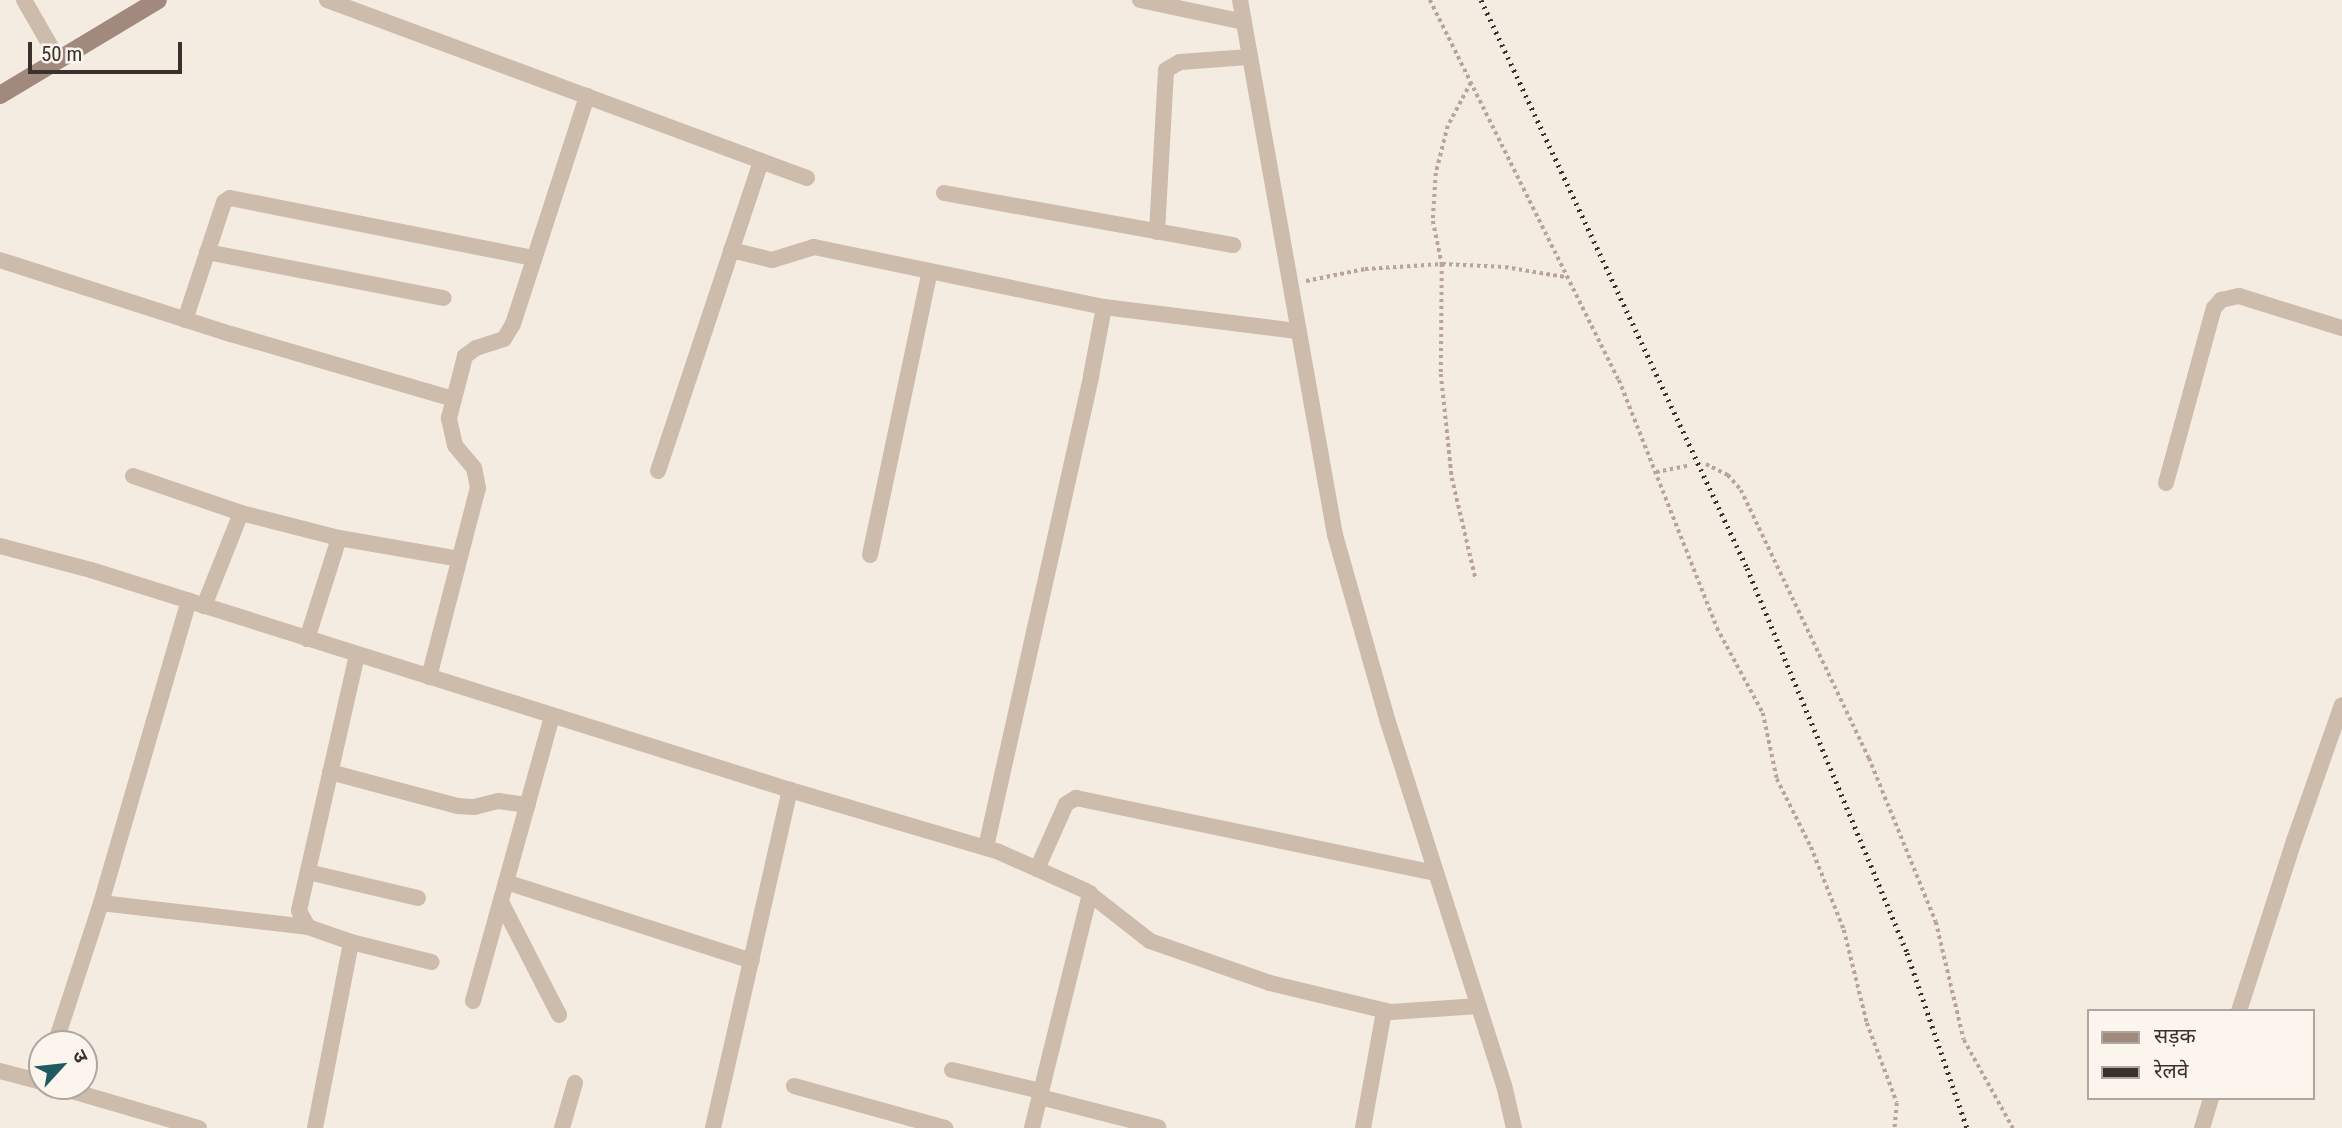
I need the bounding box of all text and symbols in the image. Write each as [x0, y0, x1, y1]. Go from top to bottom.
scale bar [32, 28, 186, 72]
text: 50 m [41, 42, 82, 66]
legend [2086, 1009, 2314, 1100]
text: सड़क [2154, 1024, 2196, 1048]
north arrow [28, 1030, 98, 1100]
text: उ [68, 1046, 93, 1066]
text: रेलवे [2154, 1059, 2189, 1083]

